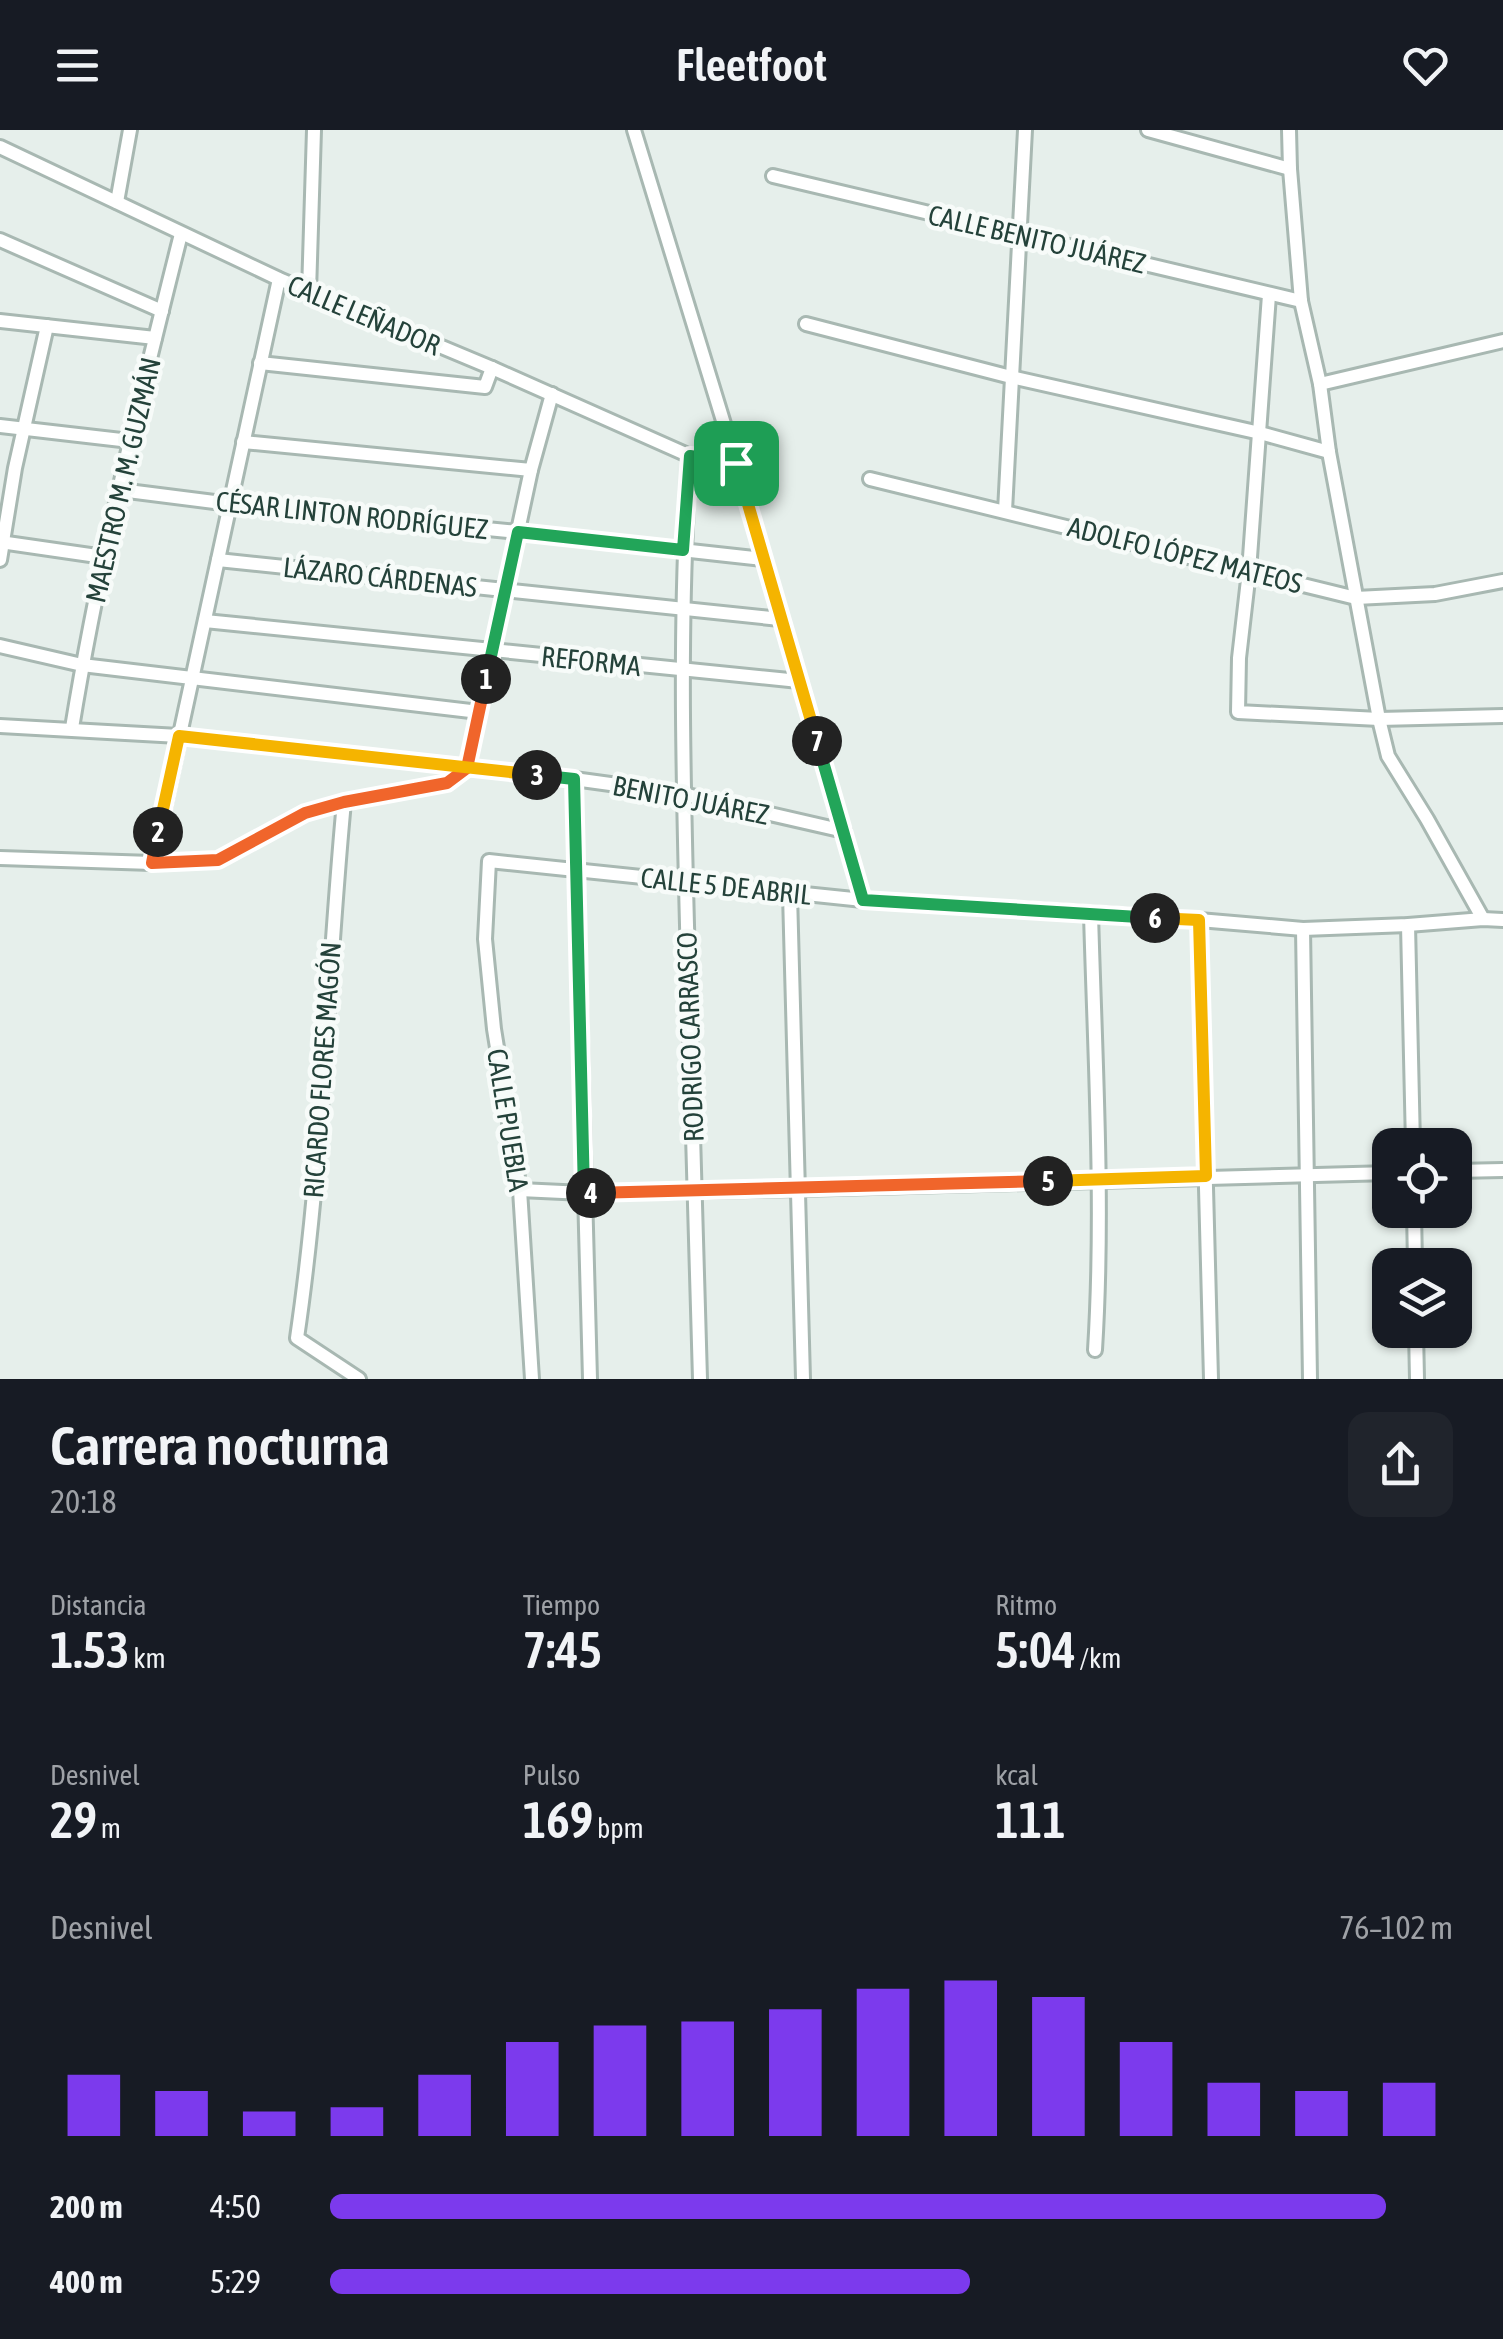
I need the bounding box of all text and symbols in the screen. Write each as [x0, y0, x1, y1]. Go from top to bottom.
icon: menu [50, 38, 105, 93]
icon: heart [1398, 38, 1453, 93]
text: Fleetfoot [676, 39, 827, 91]
street label: CALLE BENITO JUÁREZ [925, 198, 1149, 280]
street label: CALLE LEÑADOR [283, 268, 445, 362]
street label: MAESTRO M. M. GUZMÁN [79, 354, 167, 606]
pin [694, 421, 779, 506]
icon: arrive [709, 436, 764, 491]
street label: CÉSAR LINTON RODRÍGUEZ [214, 485, 490, 545]
street label: ADOLFO LÓPEZ MATEOS [1064, 510, 1306, 600]
street label: LÁZARO CÁRDENAS [282, 551, 479, 603]
street label: REFORMA [540, 640, 643, 682]
pin: 1 [461, 654, 511, 704]
text: 1 [479, 663, 493, 695]
pin: 7 [792, 716, 842, 766]
text: 7 [810, 725, 824, 757]
pin: 3 [512, 750, 562, 800]
text: 3 [530, 759, 544, 791]
street label: BENITO JUÁREZ [610, 769, 772, 831]
pin: 2 [133, 807, 183, 857]
text: 2 [151, 816, 165, 848]
street label: CALLE 5 DE ABRIL [639, 861, 813, 911]
pin: 6 [1130, 893, 1180, 943]
text: 6 [1148, 902, 1162, 934]
street label: RODRIGO CARRASCO [670, 931, 710, 1143]
street label: RICARDO FLORES MAGÓN [297, 941, 347, 1199]
street label: CALLE PUEBLA [481, 1046, 535, 1194]
map controls [1372, 1128, 1472, 1348]
button: locate [1372, 1128, 1472, 1228]
pin: 5 [1023, 1156, 1073, 1206]
text: 5 [1041, 1165, 1055, 1197]
pin: 4 [566, 1168, 616, 1218]
text: 4 [584, 1177, 598, 1209]
button: layers [1372, 1248, 1472, 1348]
button: share [1348, 1412, 1453, 1517]
text: Carrera nocturna [50, 1414, 390, 1477]
text: 20:18 [50, 1483, 117, 1520]
text: Distancia [50, 1589, 147, 1621]
text: Tiempo [523, 1589, 600, 1621]
text: Ritmo [995, 1589, 1057, 1621]
text: 1.53 [50, 1621, 129, 1679]
text: 7:45 [523, 1621, 602, 1679]
text: 5:04 [995, 1621, 1076, 1679]
text: km [129, 1642, 166, 1674]
text: /km [1076, 1642, 1122, 1674]
text: Desnivel [50, 1759, 140, 1791]
text: Pulso [523, 1759, 580, 1791]
text: kcal [995, 1759, 1038, 1791]
text: 29 [50, 1791, 97, 1849]
text: 169 [523, 1791, 593, 1849]
text: 111 [995, 1791, 1066, 1849]
text: m [97, 1812, 121, 1844]
text: bpm [593, 1812, 644, 1844]
text: Desnivel [50, 1909, 153, 1946]
text: 76–102 m [1339, 1909, 1453, 1946]
text: 200 m [50, 2188, 123, 2225]
text: 4:50 [210, 2188, 261, 2225]
text: 400 m [50, 2263, 123, 2300]
text: 5:29 [210, 2263, 261, 2300]

